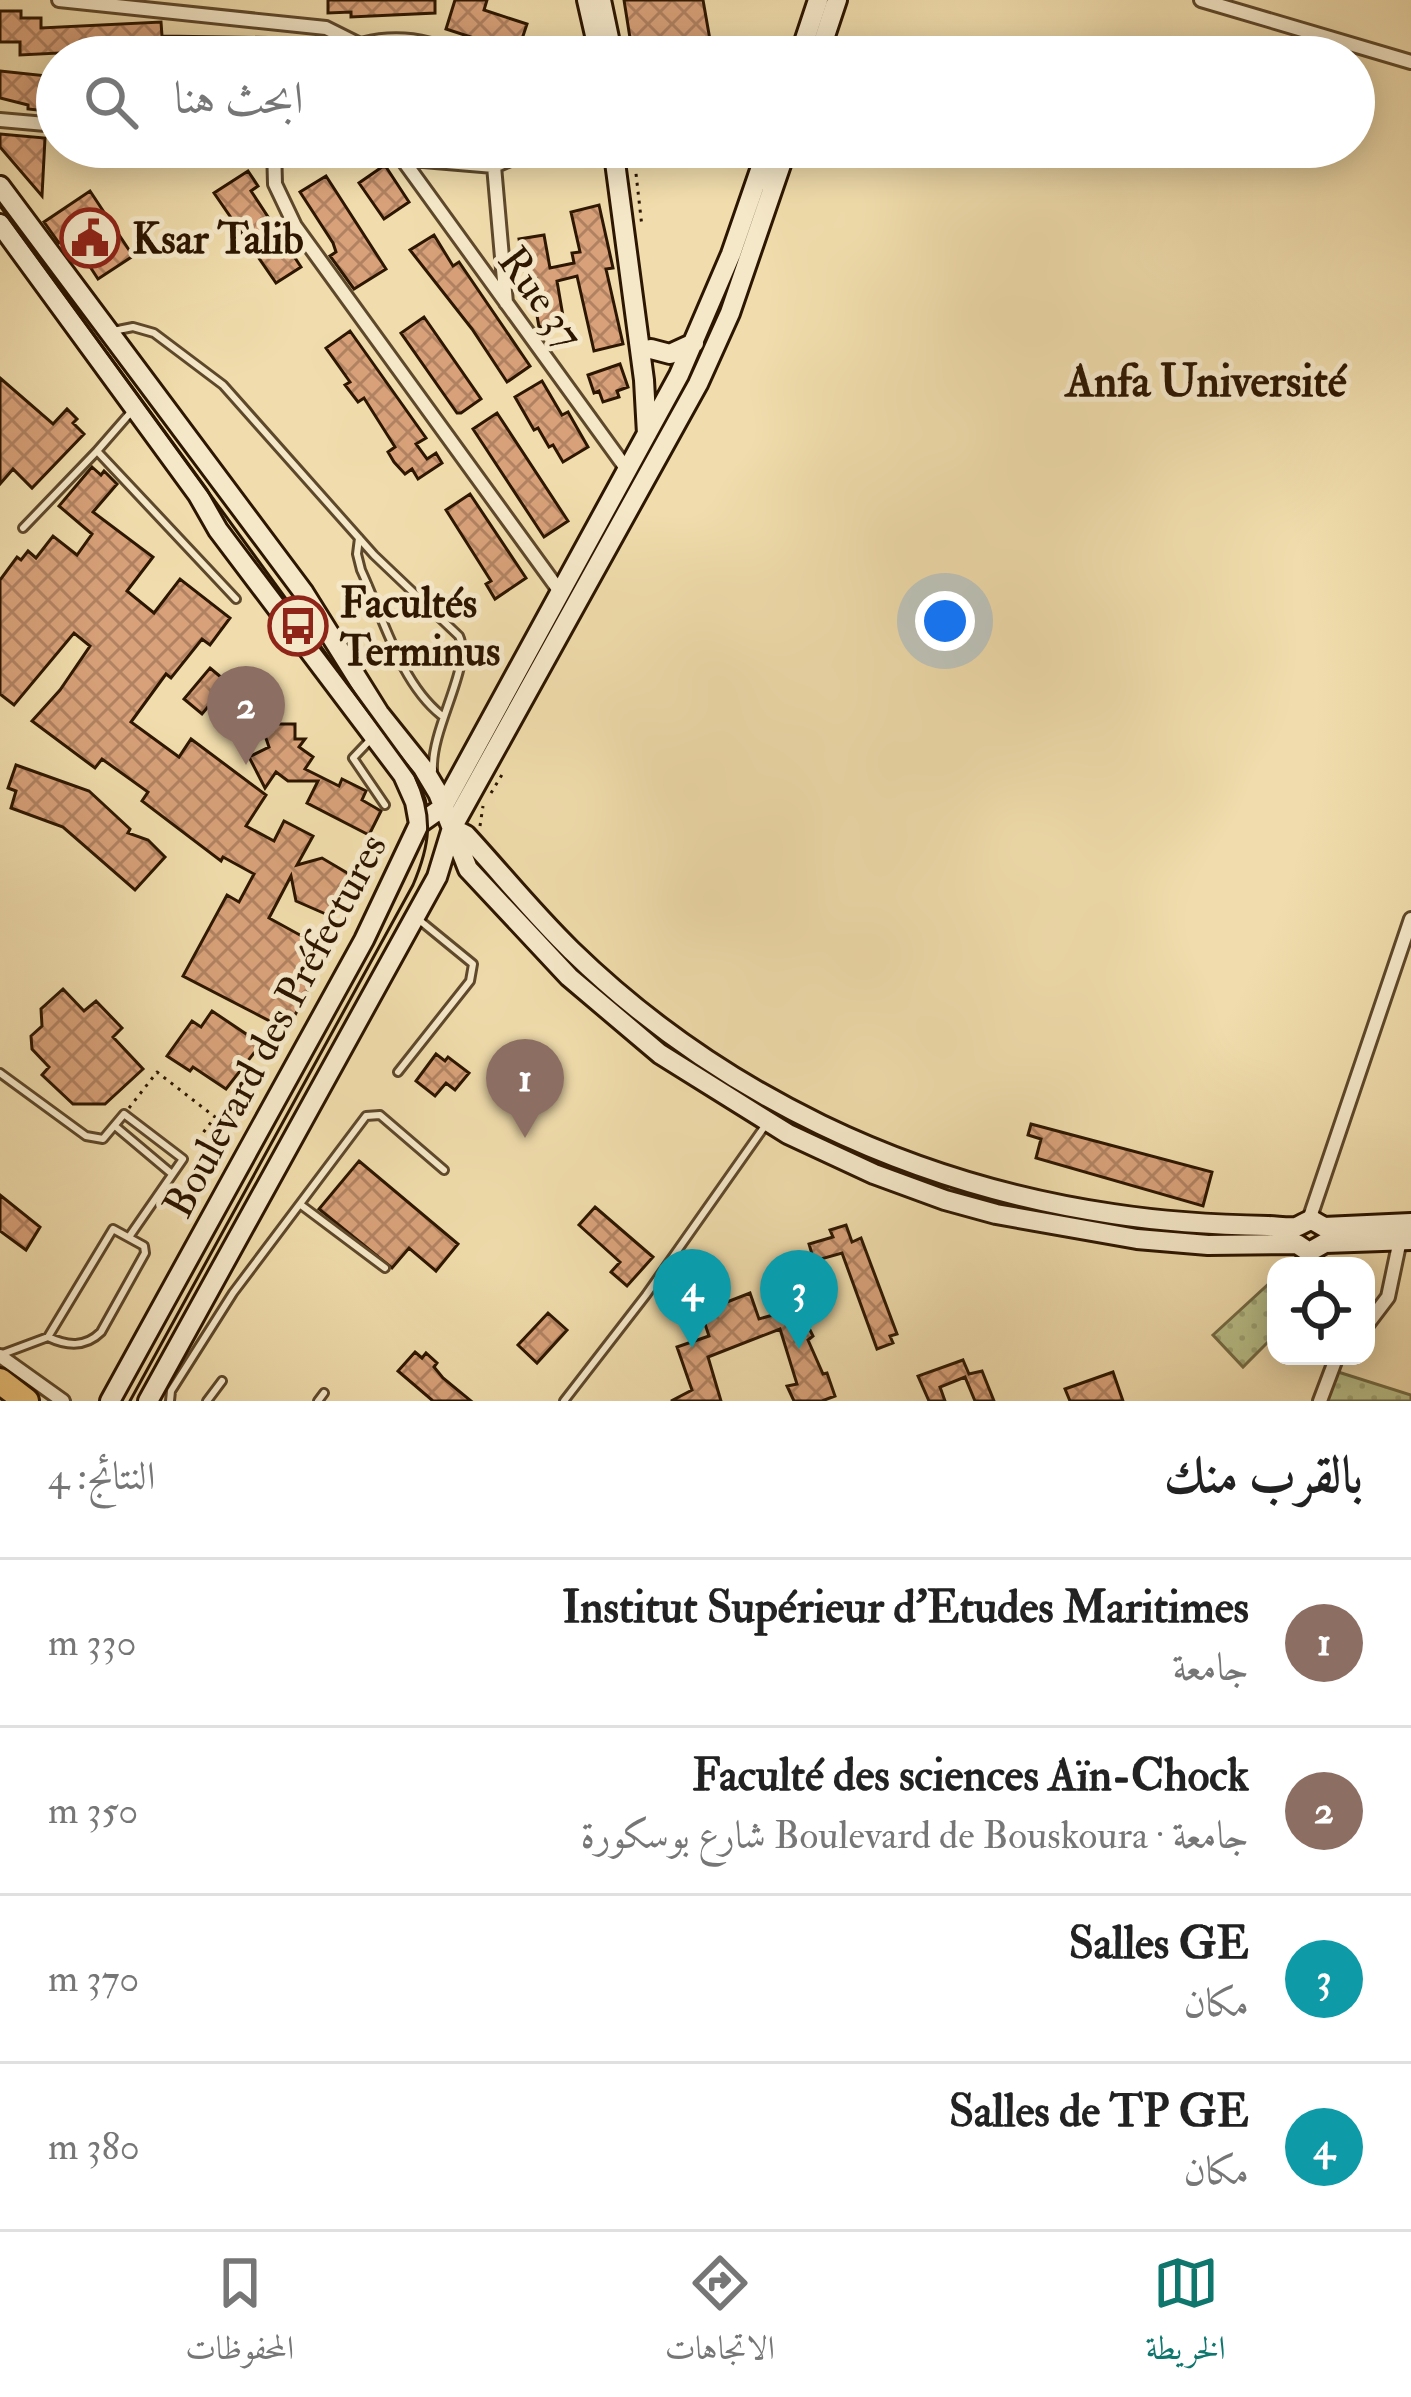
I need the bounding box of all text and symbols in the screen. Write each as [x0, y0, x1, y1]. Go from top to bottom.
search box [36, 36, 1375, 168]
icon: search [78, 69, 144, 135]
text: ابحث هنا [174, 71, 304, 127]
public building icon: Ksar Talib [59, 207, 121, 269]
place label: Ksar Talib [132, 214, 304, 266]
street label: Rue 37 [486, 237, 595, 359]
district label: Anfa Université [1063, 354, 1348, 410]
place label: Facultés Terminus [339, 578, 500, 678]
your location [915, 591, 975, 651]
bus stop icon: Facultés Terminus [267, 595, 329, 657]
pin: 2 [207, 666, 285, 765]
street label: Boulevard des Préfectures [153, 825, 399, 1227]
pin: 1 [486, 1039, 564, 1138]
pin: 4 [653, 1249, 731, 1348]
pin: 3 [760, 1250, 838, 1349]
map controls [1267, 1257, 1375, 1365]
button: locate [1267, 1257, 1375, 1365]
text: بالقرب منك [1164, 1444, 1363, 1508]
text: النتائج: 4 [48, 1452, 155, 1501]
text: Institut Supérieur d'Etudes Maritimes [562, 1580, 1249, 1636]
text: 330 m [48, 1618, 136, 1667]
text: 1 [1317, 1618, 1331, 1667]
text: جامعة [1172, 1643, 1249, 1692]
text: Faculté des sciences Aïn-Chock [692, 1748, 1249, 1804]
text: 350 m [48, 1786, 138, 1835]
text: 2 [1314, 1786, 1334, 1835]
text: جامعة · Boulevard de Bouskoura شارع بوسكورة [581, 1811, 1249, 1860]
text: Salles GE [1069, 1916, 1249, 1972]
text: 370 m [48, 1954, 139, 2003]
text: 3 [1317, 1954, 1331, 2003]
text: مكان [1184, 1979, 1249, 2028]
text: Salles de TP GE [949, 2084, 1249, 2140]
text: 380 m [48, 2122, 140, 2171]
text: 4 [1313, 2122, 1335, 2171]
text: مكان [1184, 2147, 1249, 2196]
tab: المحفوظات [185, 2250, 294, 2380]
tab: الاتجاهات [665, 2250, 775, 2380]
tab: الخريطة [1145, 2250, 1226, 2380]

